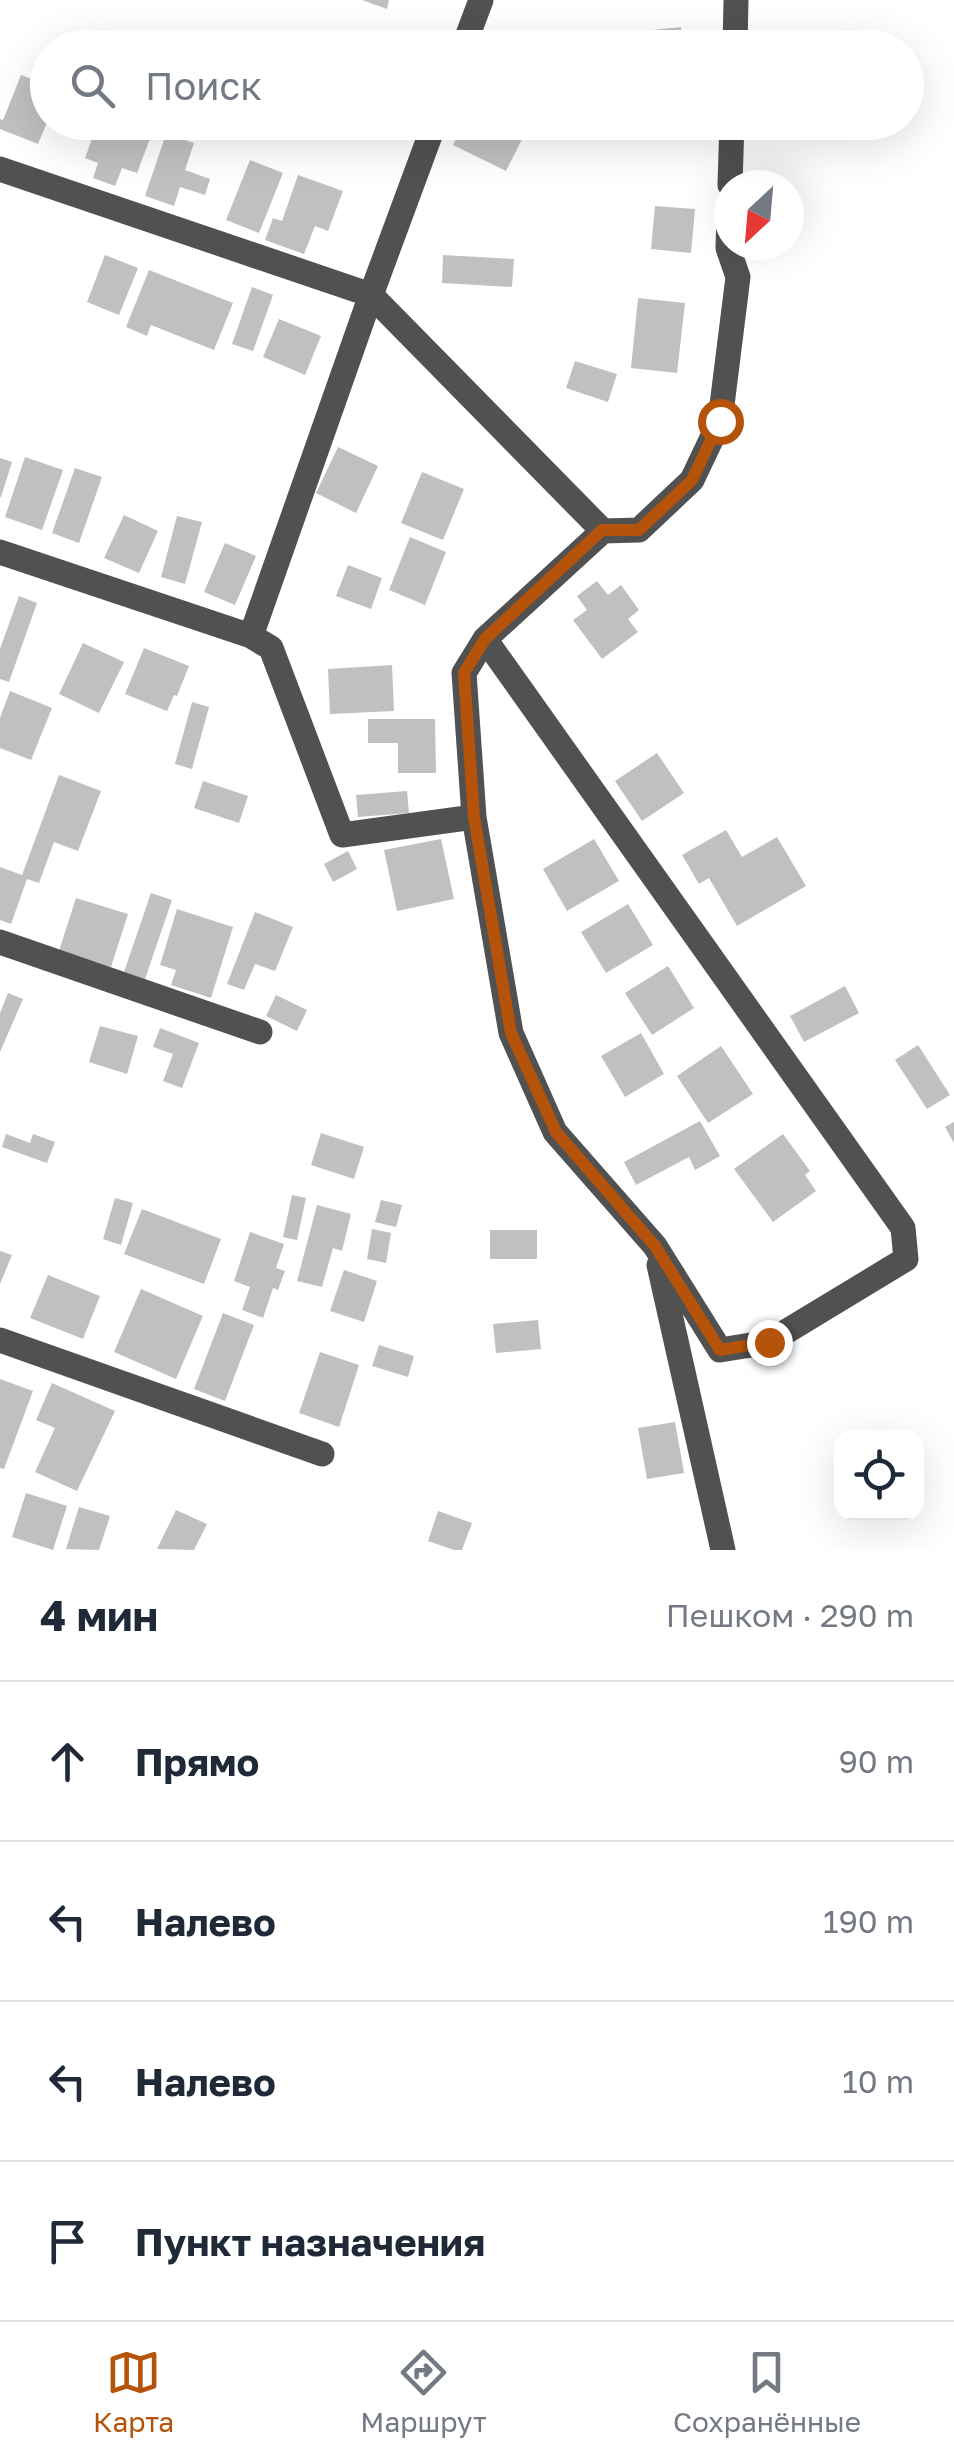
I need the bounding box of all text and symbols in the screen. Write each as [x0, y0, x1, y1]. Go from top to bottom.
search box [30, 30, 924, 140]
icon: search [65, 58, 120, 113]
text: Поиск [145, 63, 262, 108]
north arrow [714, 170, 804, 260]
route start [698, 399, 744, 445]
route end [747, 1320, 793, 1366]
map controls [834, 1430, 924, 1520]
button: locate [834, 1430, 924, 1520]
text: 4 мин [40, 1590, 158, 1640]
text: Пешком · 290 m [666, 1596, 914, 1634]
icon: ahead [40, 1734, 95, 1789]
text: Прямо [135, 1739, 259, 1784]
text: 90 m [838, 1742, 914, 1780]
icon: left [40, 1894, 95, 1949]
text: Налево [135, 1899, 276, 1944]
text: 190 m [823, 1902, 914, 1940]
icon: left [40, 2054, 95, 2109]
text: Налево [135, 2059, 276, 2104]
text: 10 m [842, 2062, 914, 2100]
icon: arrive [40, 2214, 95, 2269]
text: Пункт назначения [135, 2219, 485, 2264]
tab: Карта [93, 2345, 174, 2438]
tab: Маршрут [360, 2345, 487, 2438]
tab: Сохранённые [673, 2345, 861, 2438]

